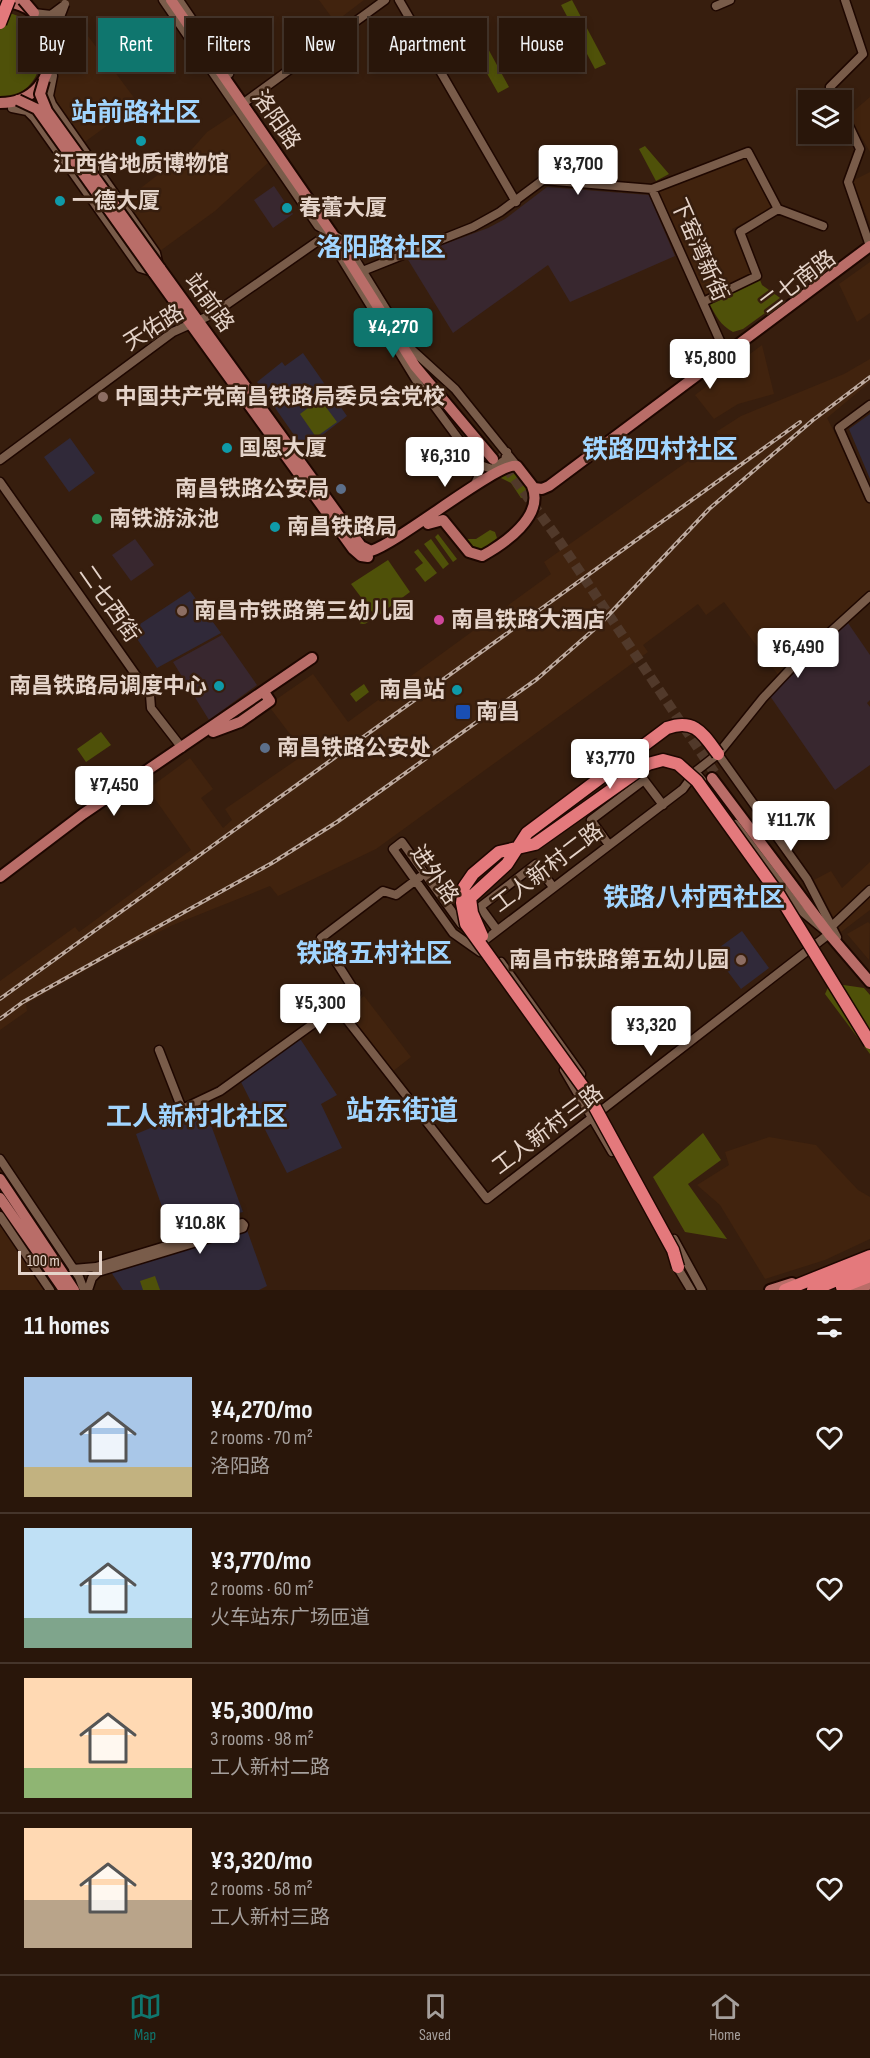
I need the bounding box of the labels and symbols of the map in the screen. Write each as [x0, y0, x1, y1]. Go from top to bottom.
street label: 洛阳路 [246, 85, 306, 155]
district label: 站前路社区 [71, 98, 201, 129]
marker: 江西省地质博物馆 [134, 134, 148, 148]
pin: ¥3,700 [529, 145, 627, 196]
place label: 江西省地质博物馆 [53, 151, 229, 178]
place label: 一德大厦 [72, 188, 160, 215]
marker: 一德大厦 [53, 194, 67, 208]
street label: 下窑湾新街 [664, 194, 734, 306]
place label: 春蕾大厦 [299, 195, 387, 222]
marker: 春蕾大厦 [280, 201, 294, 215]
district label: 洛阳路社区 [316, 233, 446, 264]
street label: 二七南路 [755, 245, 841, 319]
street label: 站前路 [179, 268, 239, 338]
street label: 天佑路 [119, 299, 189, 357]
pin: ¥4,270 [344, 308, 442, 359]
pin: ¥5,800 [661, 339, 759, 390]
place label: 中国共产党南昌铁路局委员会党校 [115, 384, 445, 411]
marker: 中国共产党南昌铁路局委员会党校 [96, 390, 110, 404]
place label: 国恩大厦 [239, 435, 327, 462]
district label: 铁路四村社区 [582, 435, 738, 466]
pin: ¥6,310 [396, 437, 494, 488]
marker: 国恩大厦 [220, 441, 234, 455]
place label: 南昌铁路公安局 [175, 476, 329, 503]
marker: 南昌铁路公安局 [334, 482, 348, 496]
place label: 南铁游泳池 [109, 506, 219, 533]
marker: 南铁游泳池 [90, 512, 104, 526]
place label: 南昌铁路局 [287, 514, 397, 541]
marker: 南昌铁路局 [268, 520, 282, 534]
street label: 二七西街 [73, 560, 145, 648]
place label: 南昌市铁路第三幼儿园 [194, 598, 414, 625]
marker: 南昌市铁路第三幼儿园 [175, 604, 189, 618]
place label: 南昌铁路大酒店 [451, 607, 605, 634]
marker: 南昌铁路大酒店 [432, 613, 446, 627]
pin: ¥6,490 [749, 628, 847, 679]
place label: 南昌铁路局调度中心 [9, 673, 207, 700]
place label: 南昌站 [379, 677, 445, 704]
marker: 南昌铁路局调度中心 [212, 679, 226, 693]
marker: 南昌站 [450, 683, 464, 697]
place label: 南昌 [476, 699, 520, 726]
marker: 南昌 [454, 703, 472, 721]
place label: 南昌铁路公安处 [277, 735, 431, 762]
pin: ¥3,770 [561, 739, 659, 790]
marker: 南昌铁路公安处 [258, 741, 272, 755]
pin: ¥7,450 [65, 766, 163, 817]
pin: ¥11.7K [742, 801, 840, 852]
street label: 工人新村二路 [487, 817, 609, 919]
street label: 进外路 [404, 840, 464, 910]
district label: 铁路八村西社区 [603, 883, 785, 914]
district label: 铁路五村社区 [296, 939, 452, 970]
place label: 南昌市铁路第五幼儿园 [509, 947, 729, 974]
marker: 南昌市铁路第五幼儿园 [734, 953, 748, 967]
pin: ¥5,300 [271, 984, 369, 1035]
pin: ¥3,320 [602, 1006, 700, 1057]
street label: 工人新村三路 [487, 1079, 609, 1181]
district label: 站东街道 [346, 1095, 458, 1128]
district label: 工人新村北社区 [106, 1102, 288, 1133]
pin: ¥10.8K [151, 1204, 249, 1255]
scale bar [18, 1248, 102, 1276]

